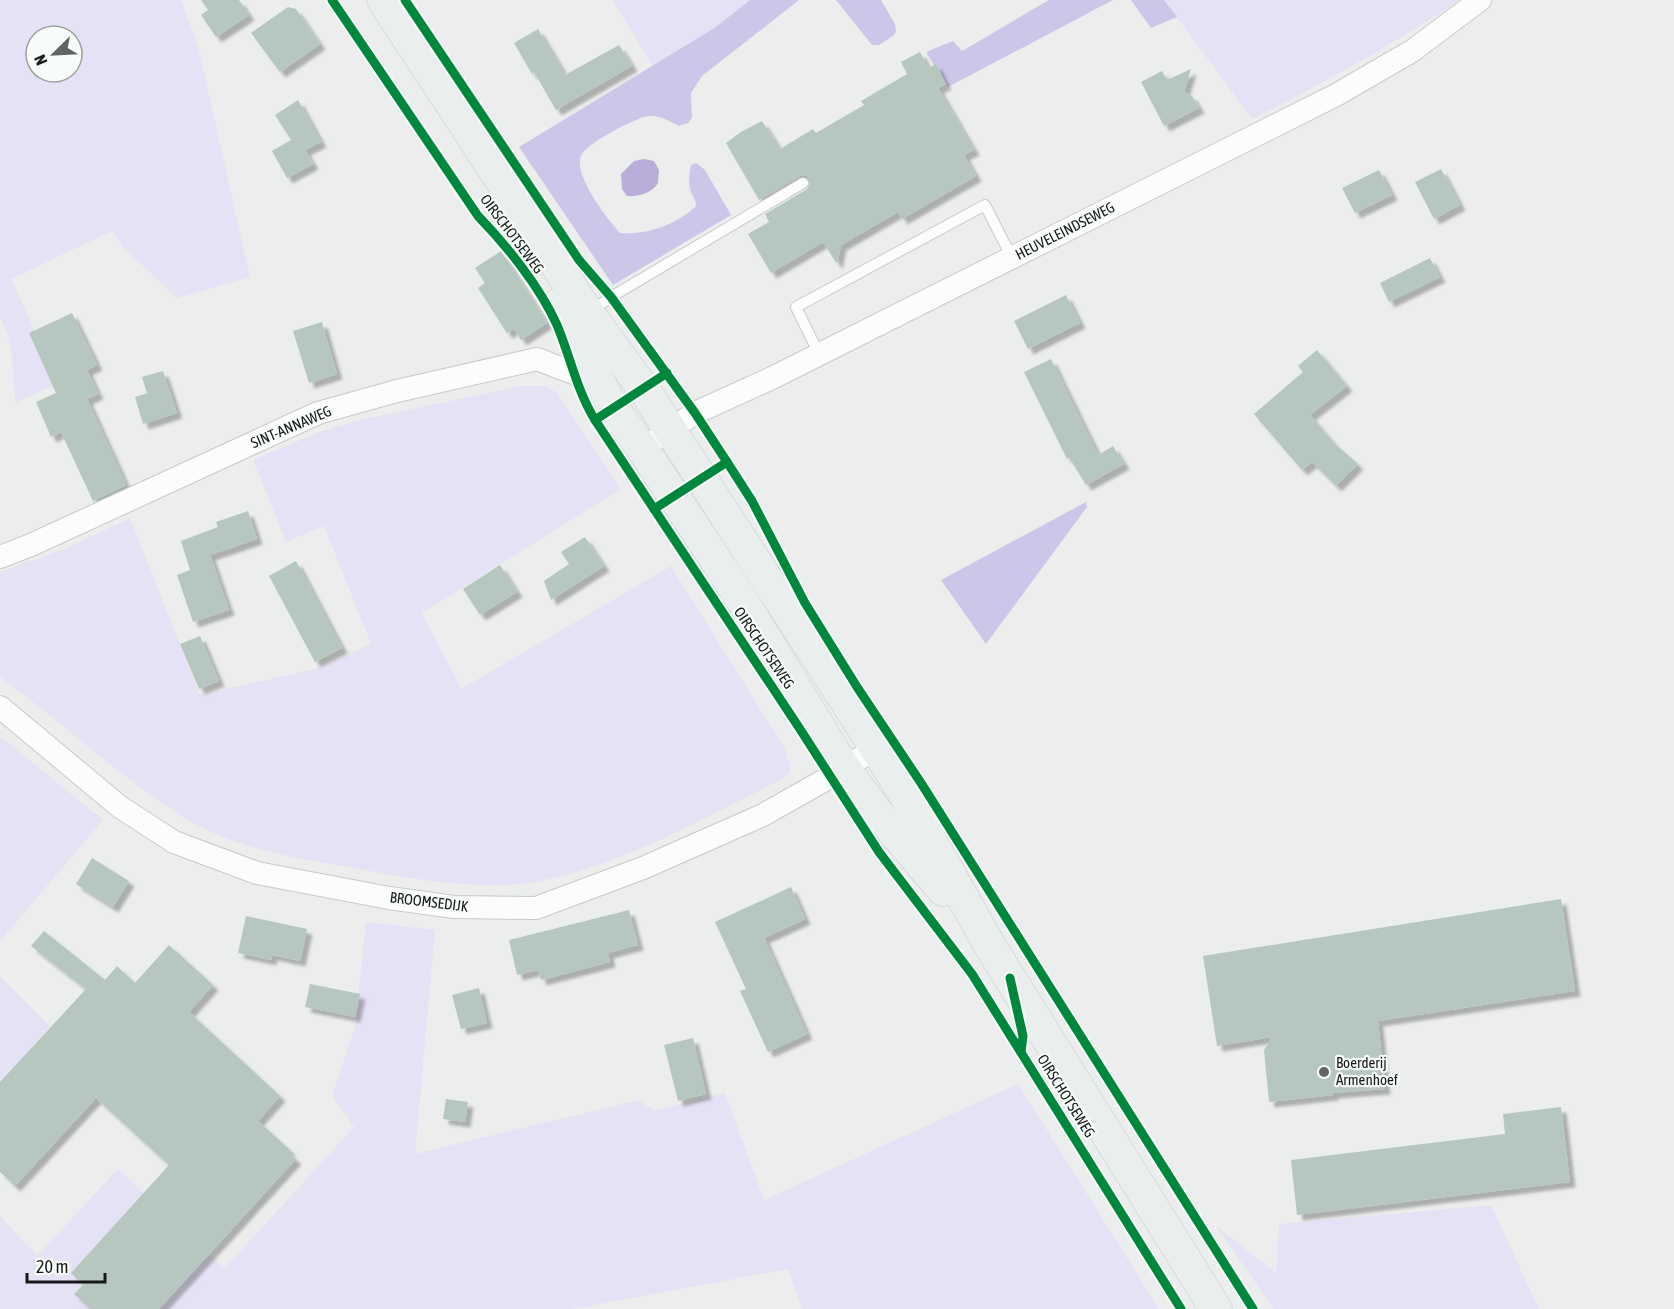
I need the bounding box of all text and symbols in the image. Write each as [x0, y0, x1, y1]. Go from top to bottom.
north arrow [24, 24, 84, 84]
text: N [30, 52, 50, 68]
street label: OIRSCHOTSEWEG [477, 191, 548, 277]
street label: HEUVELEINDSEWEG [1012, 198, 1117, 263]
street label: SINT-ANNAWEG [248, 402, 334, 451]
street label: OIRSCHOTSEWEG [731, 604, 798, 692]
street label: BROOMSEDIJK [389, 888, 470, 915]
street label: OIRSCHOTSEWEG [1034, 1051, 1099, 1140]
place label: Boerderij Armenhoef [1336, 1054, 1398, 1088]
marker: Boerderij Armenhoef [1317, 1065, 1331, 1079]
scale bar [27, 1246, 105, 1284]
text: 20 m [36, 1256, 68, 1277]

